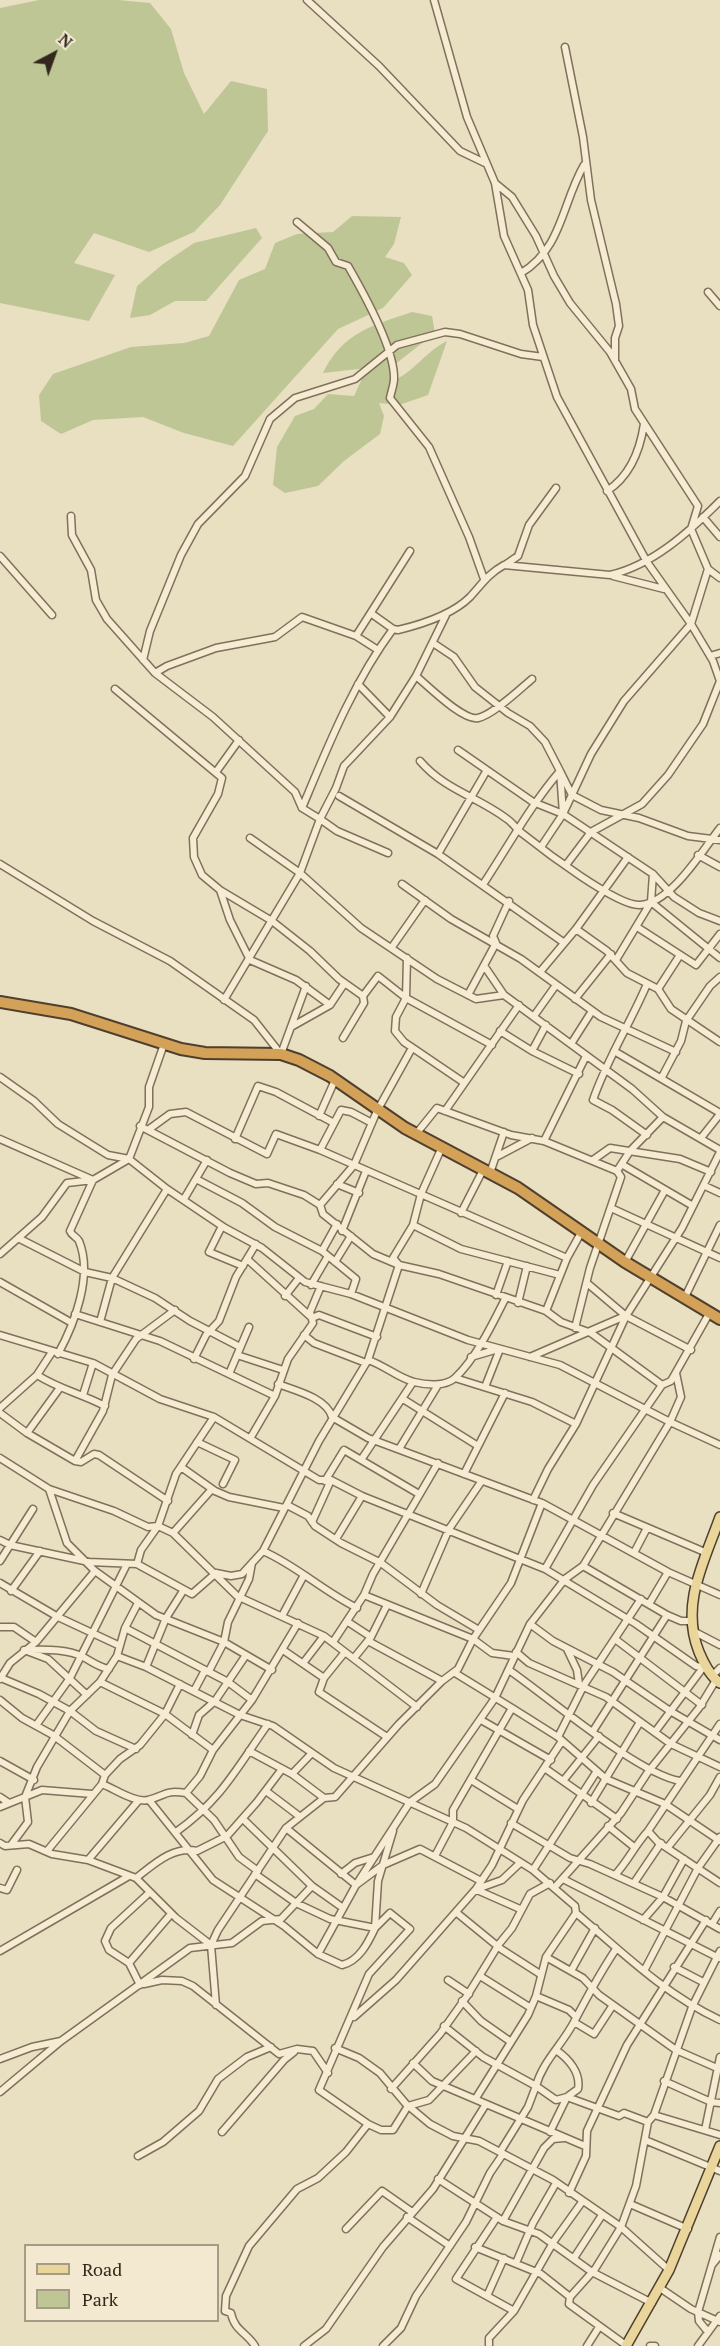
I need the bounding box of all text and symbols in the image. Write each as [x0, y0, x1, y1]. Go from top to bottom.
north arrow [24, 24, 84, 84]
text: N [54, 28, 78, 53]
legend [24, 2244, 219, 2322]
text: Road [82, 2257, 122, 2281]
text: Park [82, 2287, 118, 2311]

